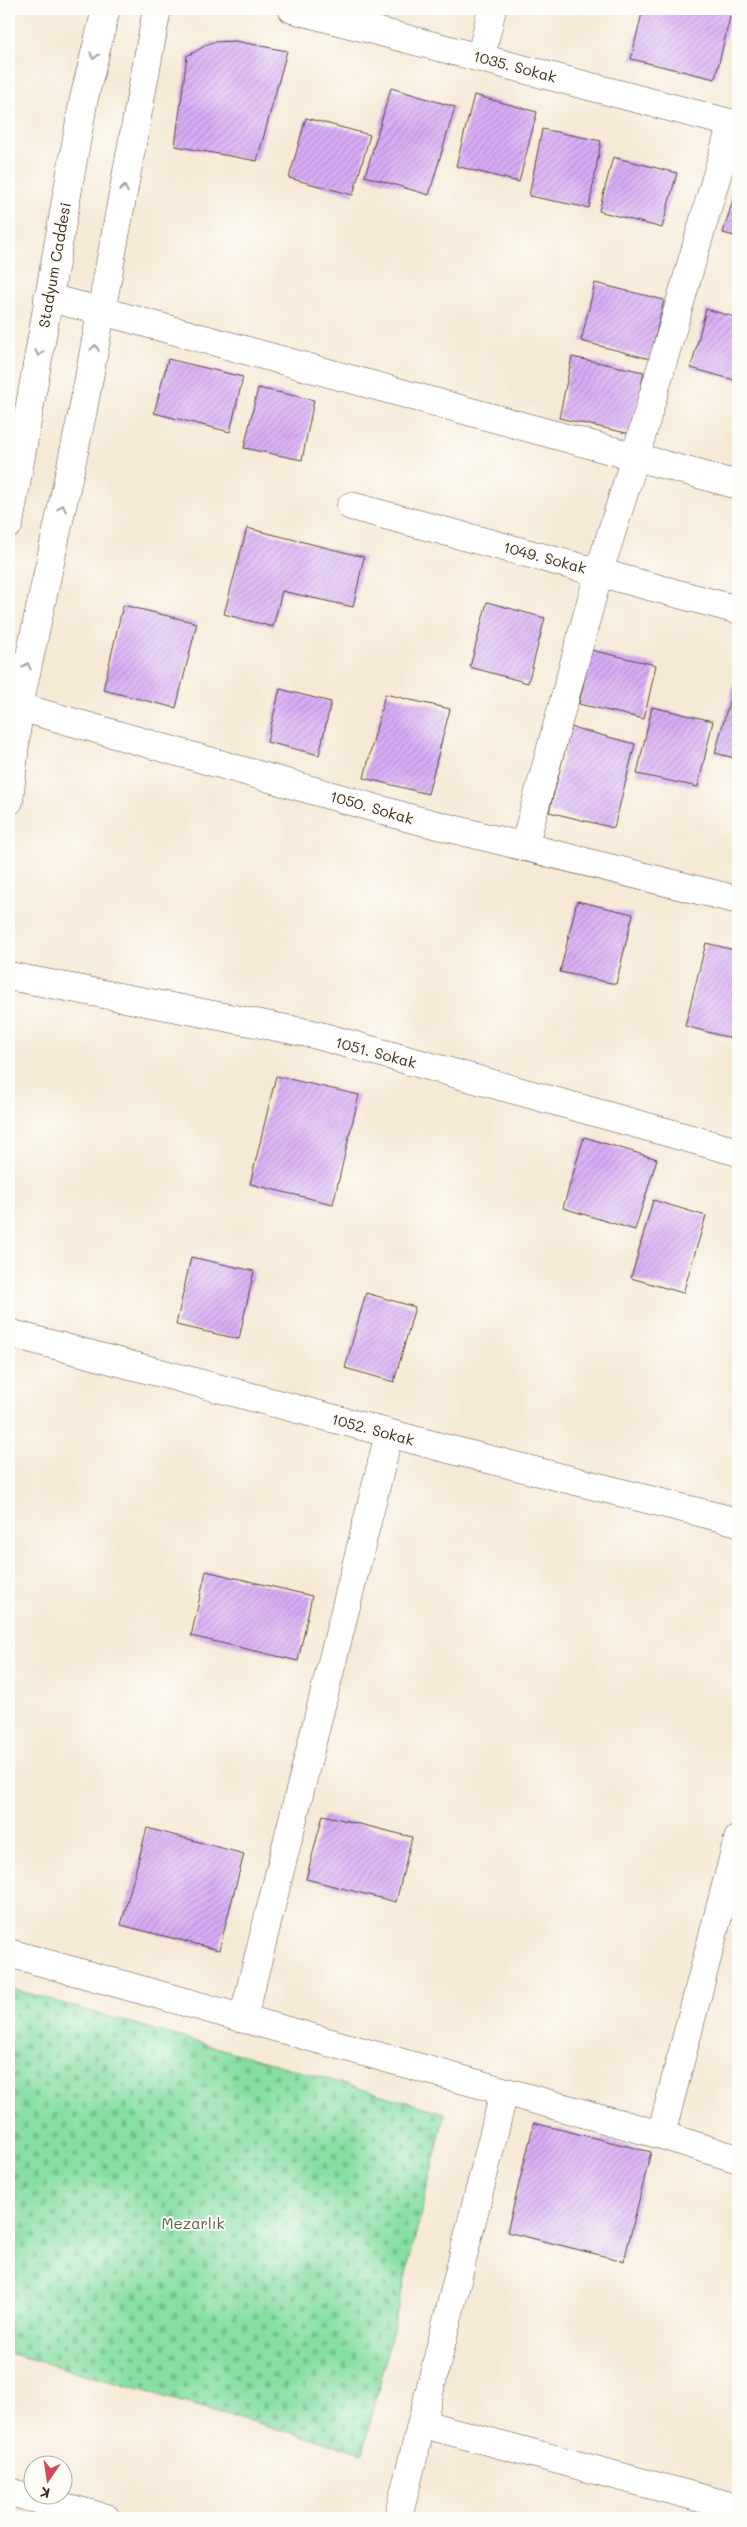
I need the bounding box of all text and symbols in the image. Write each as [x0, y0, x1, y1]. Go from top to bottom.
street label: 1035. Sokak [471, 45, 559, 87]
one-way arrow [90, 52, 100, 60]
one-way arrow [119, 184, 129, 193]
street label: Stadyum Caddesi [33, 201, 75, 329]
one-way arrow [89, 344, 99, 353]
one-way arrow [34, 349, 44, 358]
one-way arrow [56, 503, 67, 512]
street label: 1049. Sokak [501, 536, 589, 578]
one-way arrow [22, 662, 32, 671]
street label: 1050. Sokak [328, 786, 416, 828]
street label: 1051. Sokak [333, 1032, 419, 1072]
street label: 1052. Sokak [329, 1408, 417, 1450]
park label: Mezarlık [162, 2213, 224, 2233]
north arrow [22, 2454, 72, 2504]
text: K [38, 2483, 52, 2503]

